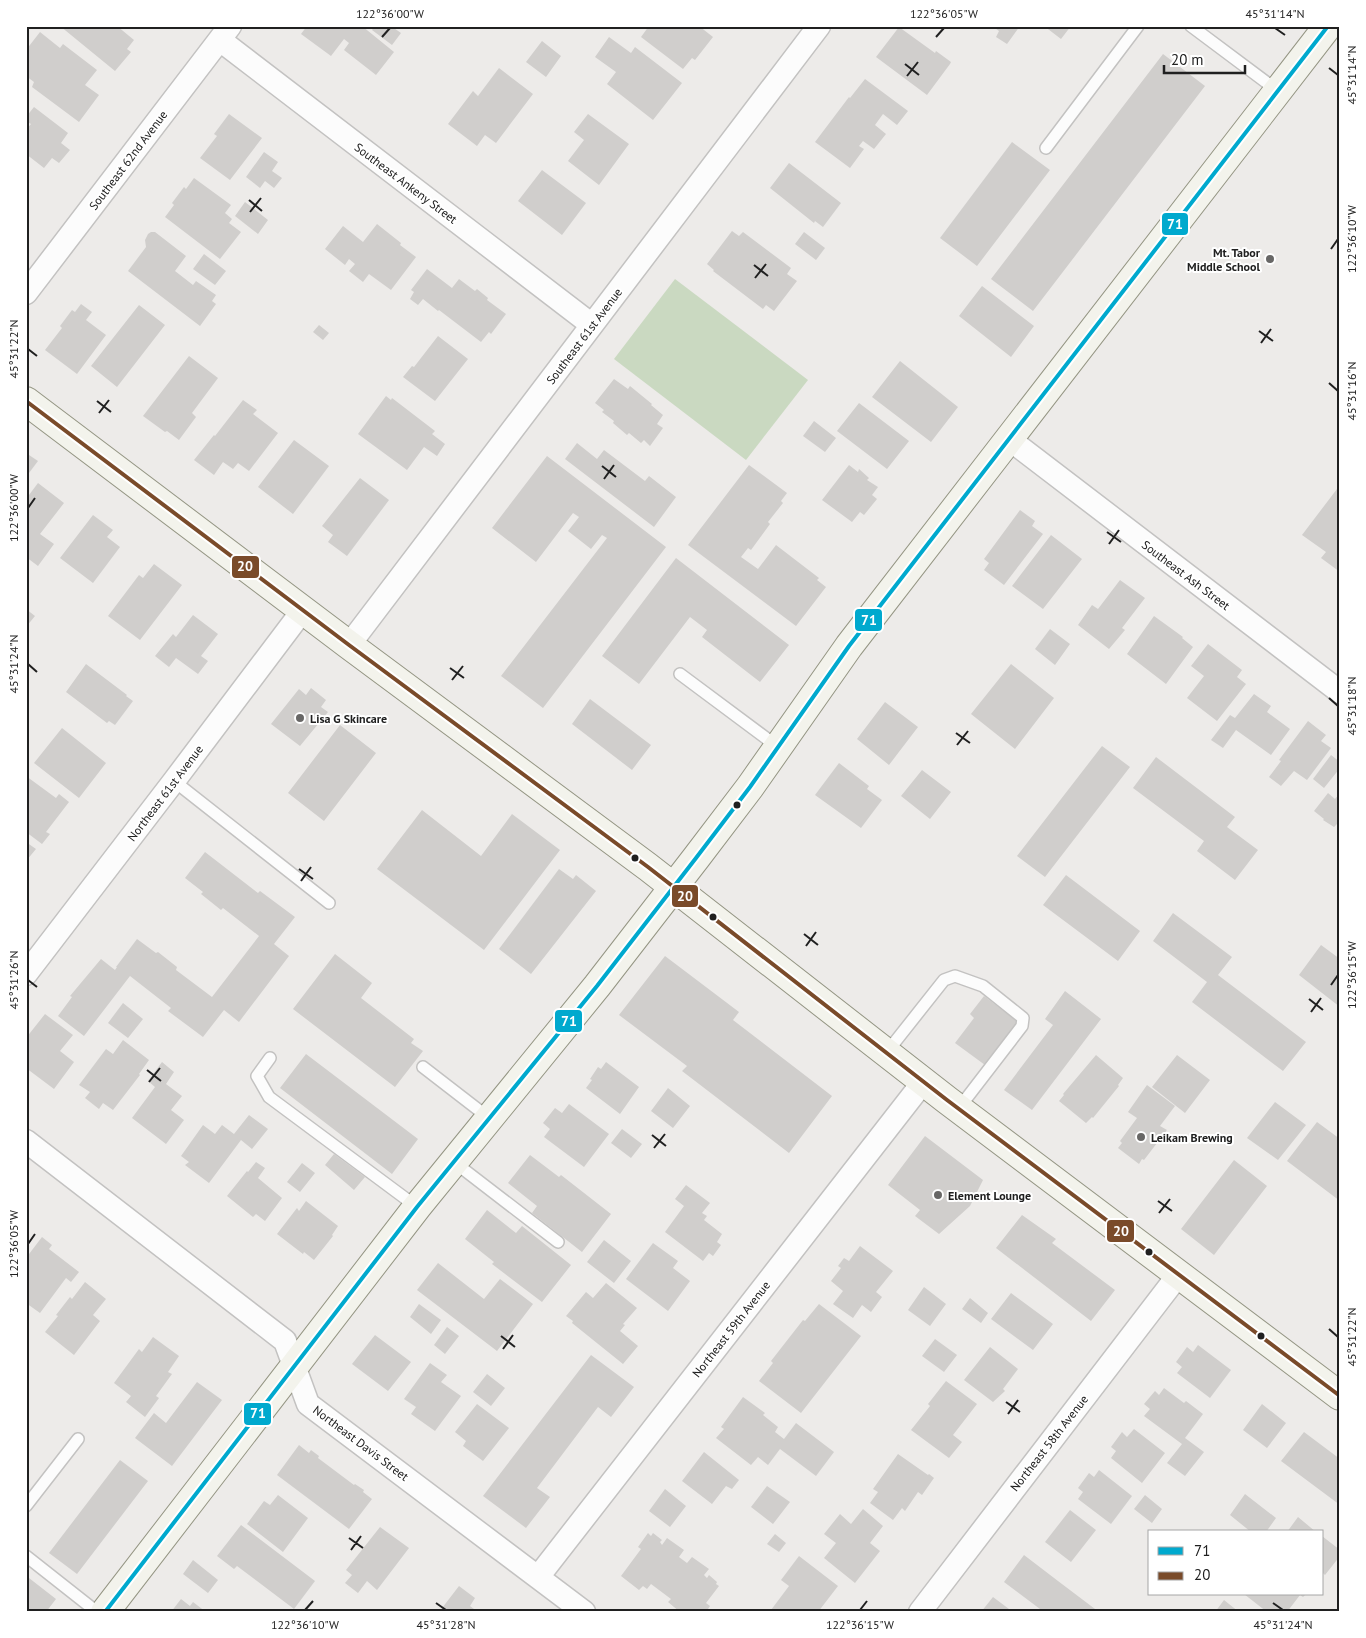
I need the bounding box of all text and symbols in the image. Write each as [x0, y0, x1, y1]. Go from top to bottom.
text: 122°36'00"W [356, 6, 424, 21]
text: 122°36'05"W [910, 6, 978, 21]
text: 45°31'14"N [1245, 6, 1305, 21]
scale bar [1164, 42, 1245, 74]
text: 45°31'14"N [1344, 45, 1359, 105]
text: 20 m [1171, 50, 1204, 69]
street label: Southeast 62nd Avenue [86, 107, 170, 213]
street label: Southeast Ankeny Street [352, 139, 460, 227]
text: 122°36'10"W [1344, 205, 1359, 273]
line badge: 71 [1161, 212, 1189, 236]
text: 71 [1167, 215, 1183, 233]
place label: Mt. Tabor Middle School [1187, 245, 1261, 274]
marker: Mt. Tabor Middle School [1264, 253, 1276, 265]
street label: Southeast 61st Avenue [543, 285, 625, 387]
text: 45°31'22"N [6, 319, 21, 379]
text: 45°31'16"N [1344, 361, 1359, 421]
text: 122°36'00"W [6, 474, 21, 542]
street label: Southeast Ash Street [1139, 537, 1233, 613]
line badge: 20 [231, 555, 260, 579]
text: 20 [237, 557, 253, 575]
line badge: 71 [854, 608, 883, 632]
text: 71 [861, 611, 877, 629]
text: 45°31'24"N [6, 634, 21, 694]
text: 45°31'18"N [1344, 676, 1359, 736]
place label: Lisa G Skincare [310, 711, 387, 726]
marker: Lisa G Skincare [294, 712, 306, 724]
street label: Northeast 61st Avenue [124, 742, 206, 844]
unlabelled marker [732, 800, 742, 810]
unlabelled marker [630, 853, 640, 863]
line badge: 20 [671, 884, 699, 908]
text: 20 [677, 887, 693, 905]
unlabelled marker [708, 912, 718, 922]
text: 122°36'15"W [1344, 941, 1359, 1009]
text: 45°31'26"N [6, 950, 21, 1010]
line badge: 71 [554, 1009, 583, 1033]
text: 71 [561, 1012, 577, 1030]
place label: Leikam Brewing [1151, 1130, 1233, 1145]
marker: Leikam Brewing [1135, 1131, 1147, 1143]
place label: Element Lounge [948, 1188, 1031, 1203]
marker: Element Lounge [932, 1189, 944, 1201]
text: 122°36'05"W [6, 1210, 21, 1278]
line badge: 20 [1106, 1219, 1135, 1243]
text: 20 [1113, 1222, 1129, 1240]
unlabelled marker [1144, 1247, 1154, 1257]
street label: Northeast 59th Avenue [689, 1278, 773, 1380]
text: 45°31'22"N [1344, 1307, 1359, 1367]
unlabelled marker [1256, 1331, 1266, 1341]
street label: Northeast 58th Avenue [1007, 1392, 1091, 1494]
line badge: 71 [243, 1402, 272, 1426]
street label: Northeast Davis Street [310, 1402, 412, 1484]
text: 71 [250, 1404, 266, 1422]
legend [1148, 1530, 1324, 1596]
text: 71 [1194, 1541, 1210, 1560]
text: 20 [1194, 1565, 1210, 1584]
text: 122°36'10"W [271, 1617, 339, 1632]
text: 45°31'28"N [416, 1617, 476, 1632]
text: 122°36'15"W [826, 1617, 894, 1632]
text: 45°31'24"N [1253, 1617, 1313, 1632]

